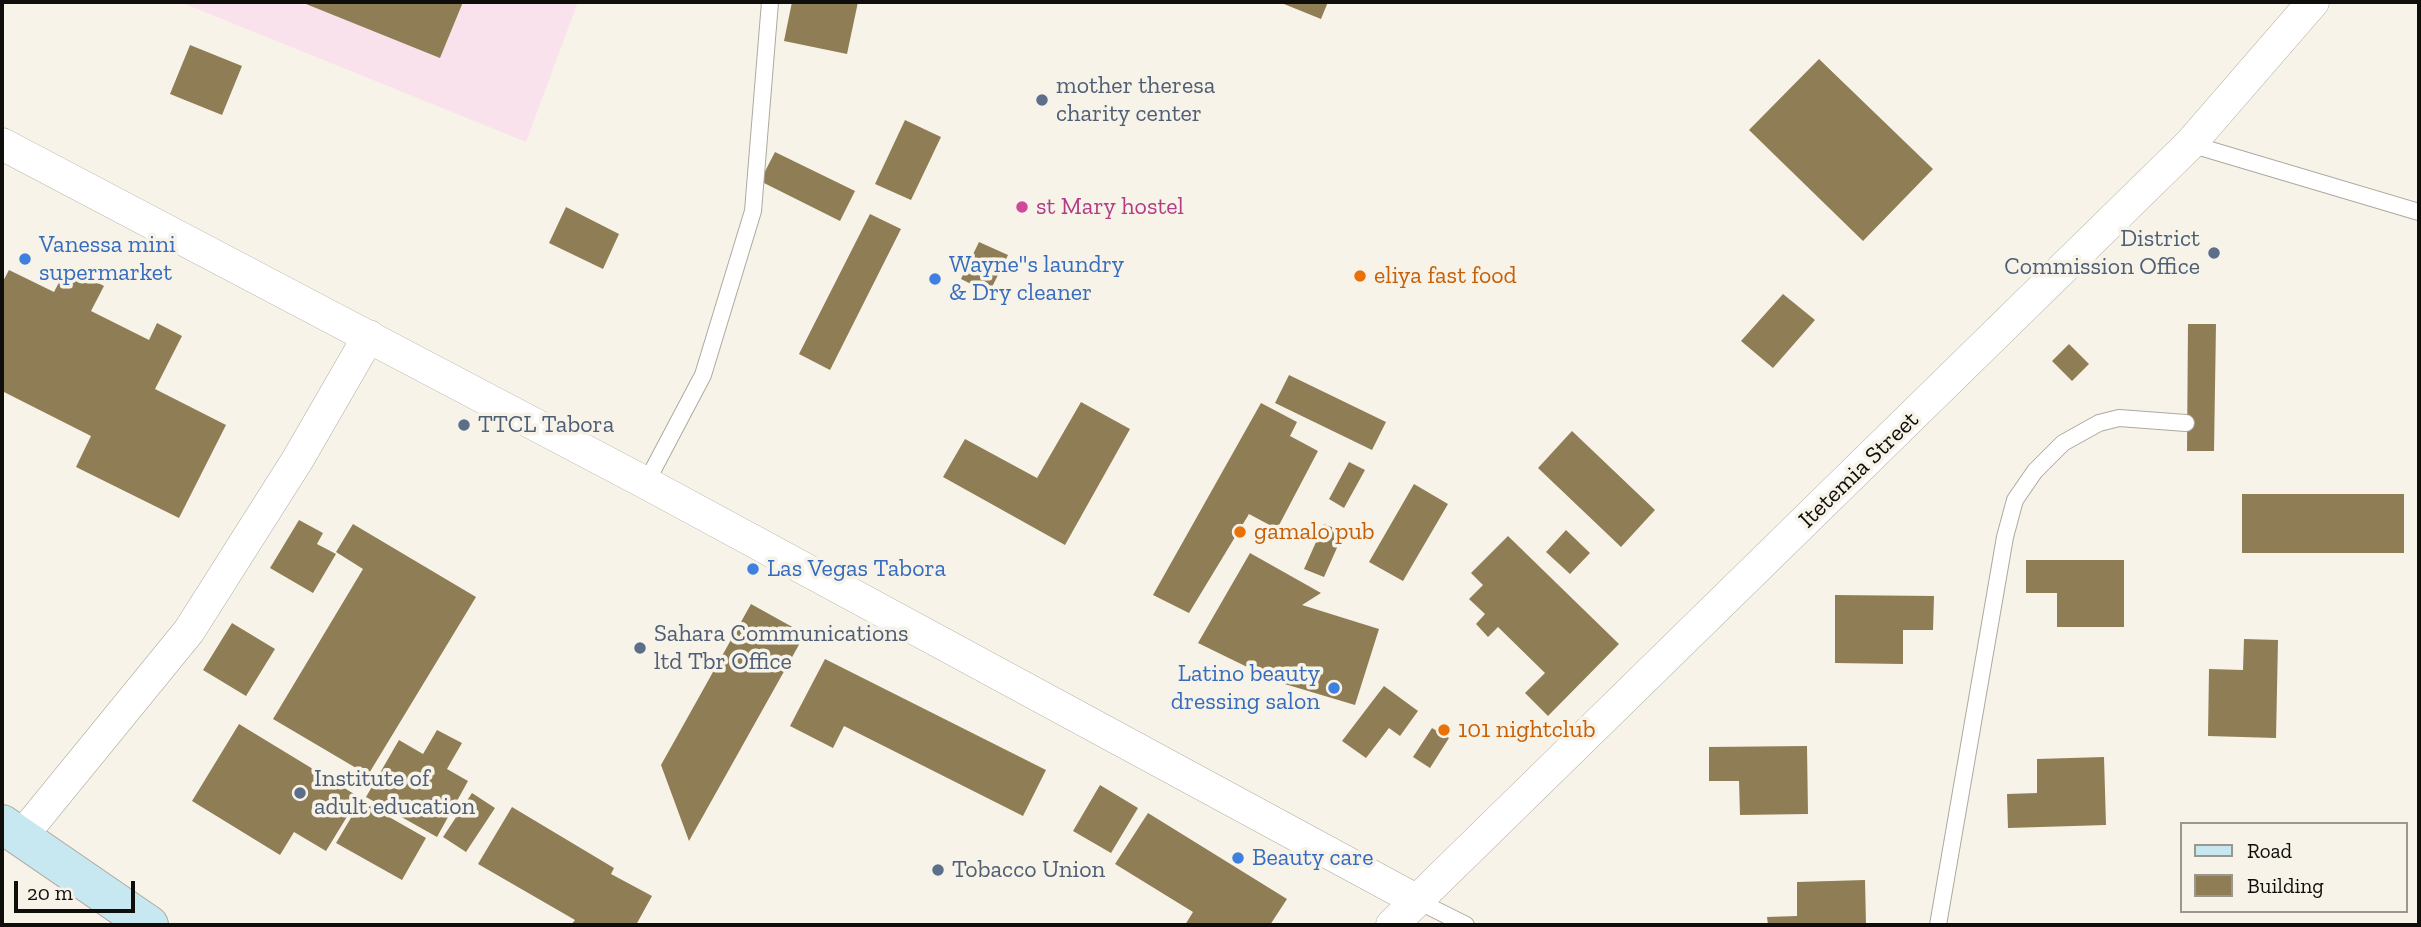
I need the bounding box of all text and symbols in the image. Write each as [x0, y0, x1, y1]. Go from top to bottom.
place label: mother theresa charity center [1056, 72, 1215, 128]
marker: mother theresa charity center [1034, 92, 1050, 108]
place label: st Mary hostel [1036, 193, 1184, 221]
marker: st Mary hostel [1014, 199, 1030, 215]
place label: District Commission Office [2004, 225, 2200, 281]
place label: Vanessa mini supermarket [39, 231, 176, 287]
marker: District Commission Office [2206, 245, 2222, 261]
marker: Vanessa mini supermarket [17, 251, 33, 267]
place label: Wayne"s laundry & Dry cleaner [949, 251, 1124, 307]
place label: eliya fast food [1374, 262, 1517, 290]
marker: eliya fast food [1352, 268, 1368, 284]
marker: Wayne"s laundry & Dry cleaner [927, 271, 943, 287]
street label: Itetemia Street [1793, 406, 1925, 534]
place label: TTCL Tabora [478, 411, 614, 439]
marker: TTCL Tabora [456, 417, 472, 433]
place label: gamalo pub [1254, 518, 1375, 546]
marker: gamalo pub [1232, 524, 1248, 540]
place label: Las Vegas Tabora [767, 555, 946, 583]
marker: Las Vegas Tabora [745, 561, 761, 577]
place label: Sahara Communications ltd Tbr Office [654, 620, 909, 676]
marker: Sahara Communications ltd Tbr Office [632, 640, 648, 656]
place label: Latino beauty dressing salon [1171, 660, 1320, 716]
marker: Latino beauty dressing salon [1326, 680, 1342, 696]
place label: 101 nightclub [1458, 716, 1595, 744]
marker: 101 nightclub [1436, 722, 1452, 738]
place label: Institute of adult education [314, 765, 475, 821]
marker: Institute of adult education [292, 785, 308, 801]
legend [2180, 822, 2407, 913]
text: Road [2247, 838, 2292, 863]
place label: Beauty care [1252, 844, 1373, 872]
marker: Beauty care [1230, 850, 1246, 866]
place label: Tobacco Union [952, 856, 1105, 884]
marker: Tobacco Union [930, 862, 946, 878]
scale bar [18, 867, 138, 911]
text: Building [2247, 873, 2324, 898]
text: 20 m [27, 880, 73, 905]

